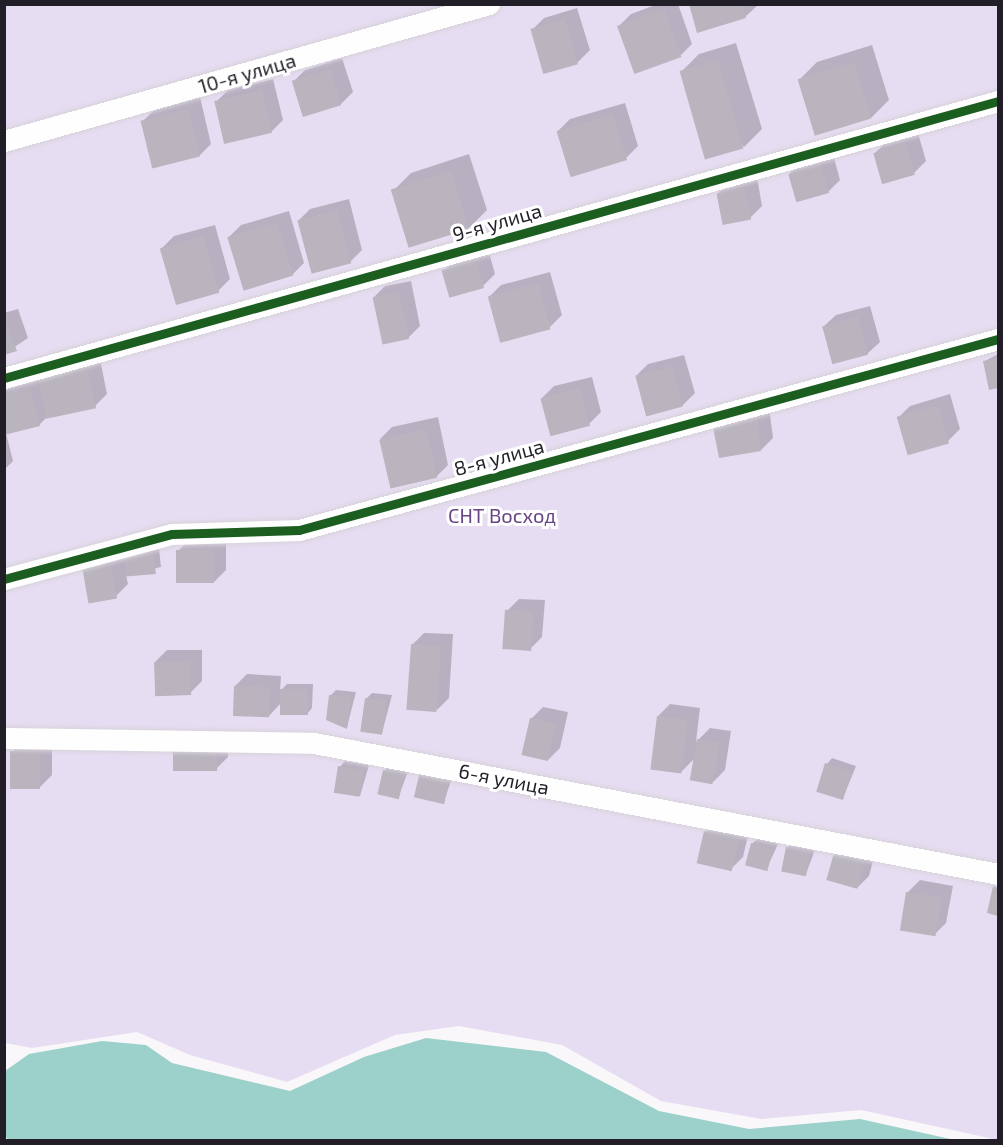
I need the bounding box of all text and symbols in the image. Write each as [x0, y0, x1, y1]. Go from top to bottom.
street label: 10-я улица [196, 48, 298, 98]
street label: 9-я улица [450, 198, 544, 246]
street label: 8-я улица [451, 433, 547, 481]
park label: СНТ Восход [448, 503, 556, 527]
street label: 6-я улица [457, 758, 551, 800]

